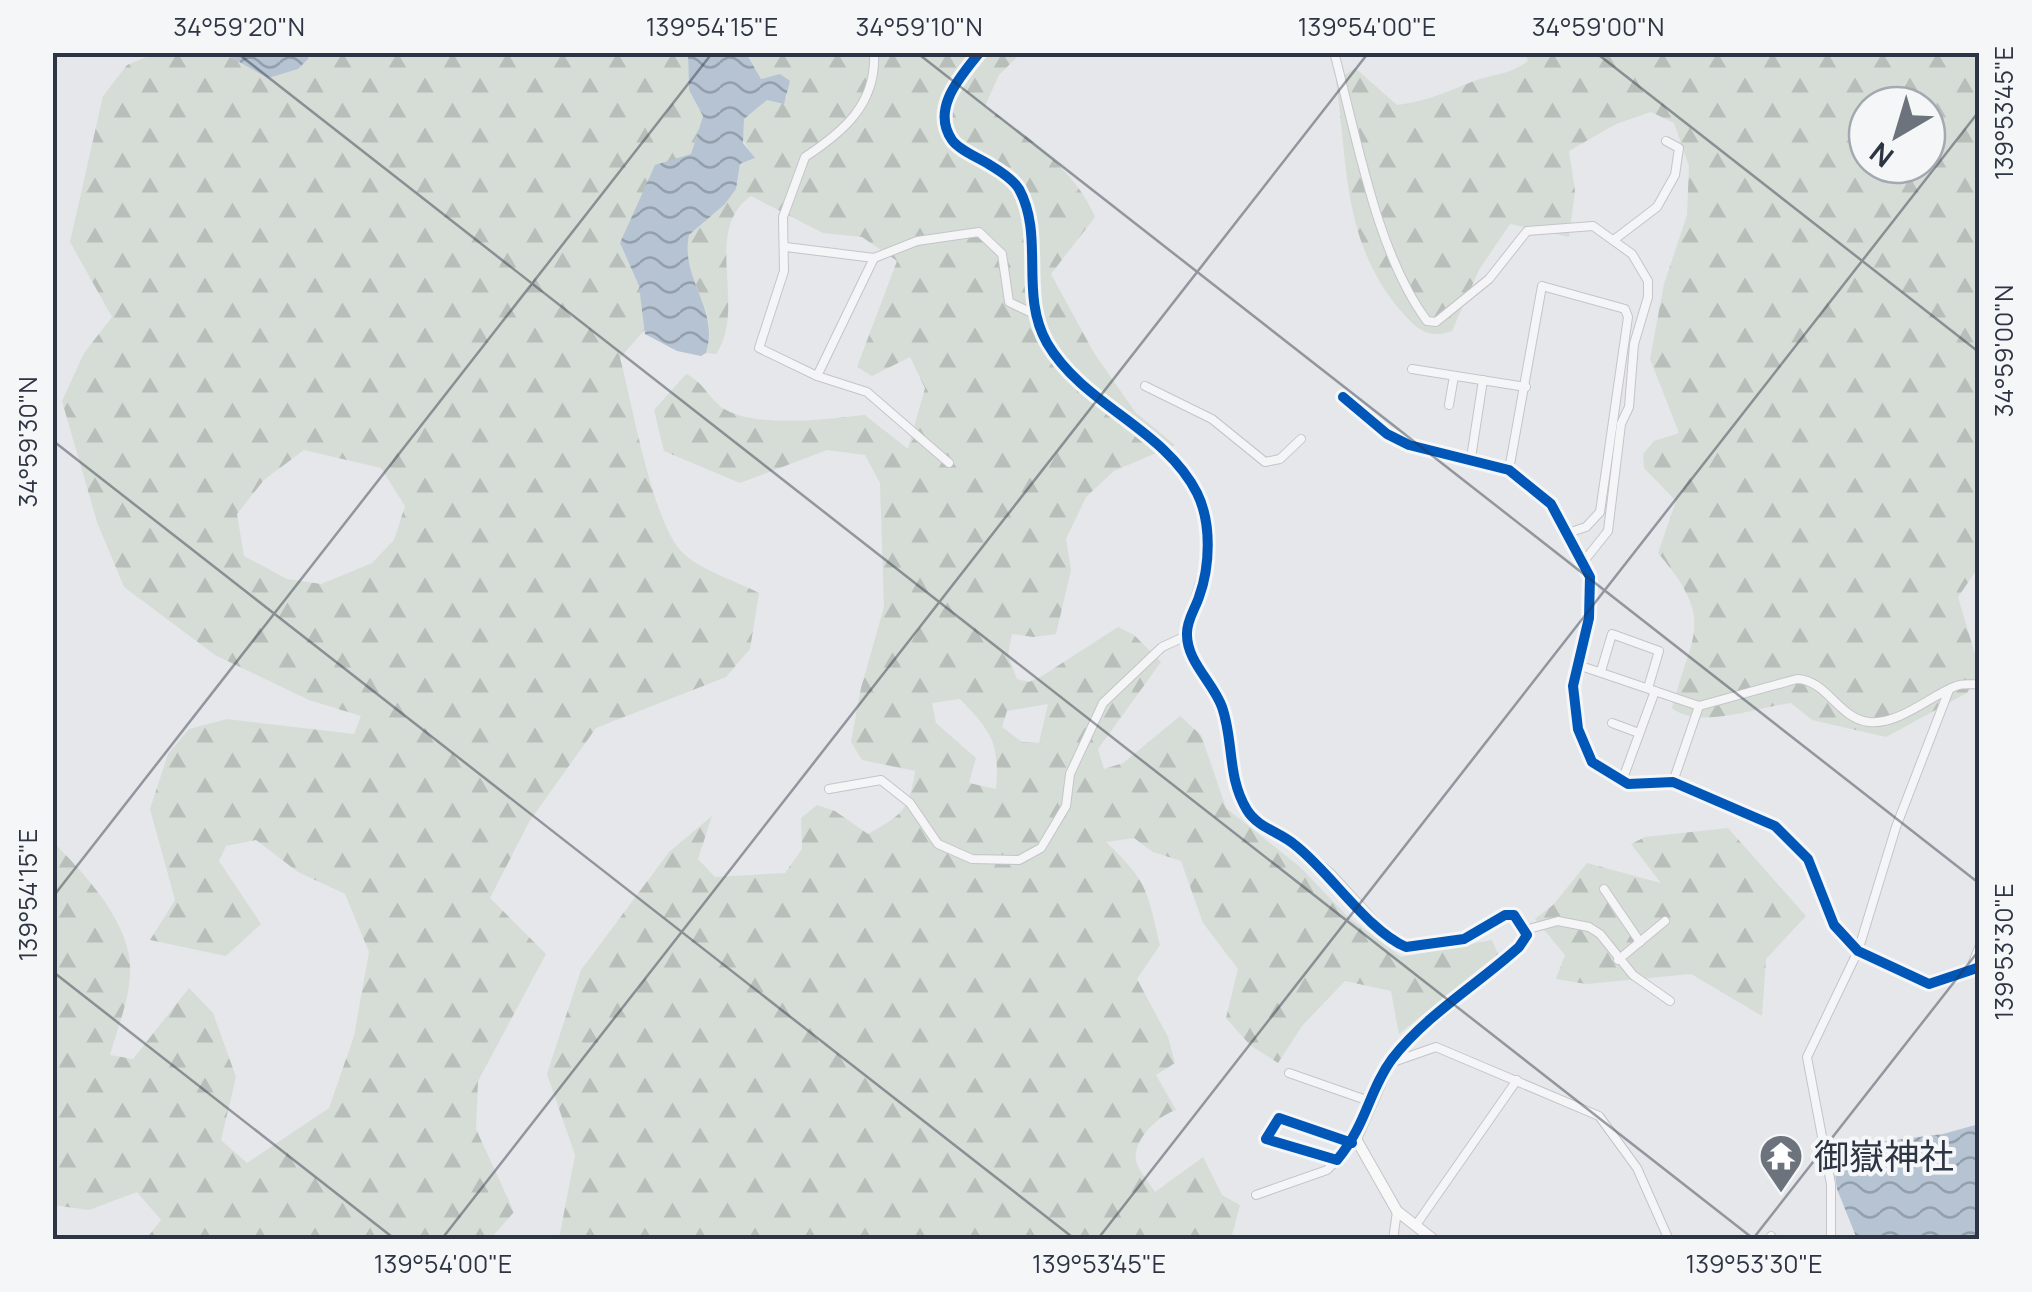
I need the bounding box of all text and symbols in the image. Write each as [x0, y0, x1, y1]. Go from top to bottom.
text: 34°59'20"N [173, 9, 305, 44]
text: 139°54'15"E [646, 9, 778, 44]
text: 34°59'10"N [855, 9, 983, 44]
text: 139°54'00"E [1298, 9, 1436, 44]
text: 34°59'00"N [1532, 9, 1664, 44]
text: 139°53'45"E [1986, 46, 2021, 180]
north arrow [1847, 85, 1947, 185]
text: N [1861, 134, 1901, 177]
text: 34°59'00"N [1986, 285, 2021, 417]
text: 34°59'30"N [10, 376, 45, 508]
text: 139°54'15"E [10, 829, 45, 961]
text: 139°53'30"E [1986, 883, 2021, 1021]
place label: 御嶽神社 [1814, 1132, 1954, 1180]
temple icon: 御嶽神社 [1758, 1133, 1804, 1194]
text: 139°54'00"E [374, 1246, 512, 1281]
text: 139°53'45"E [1032, 1246, 1166, 1281]
text: 139°53'30"E [1685, 1246, 1823, 1281]

